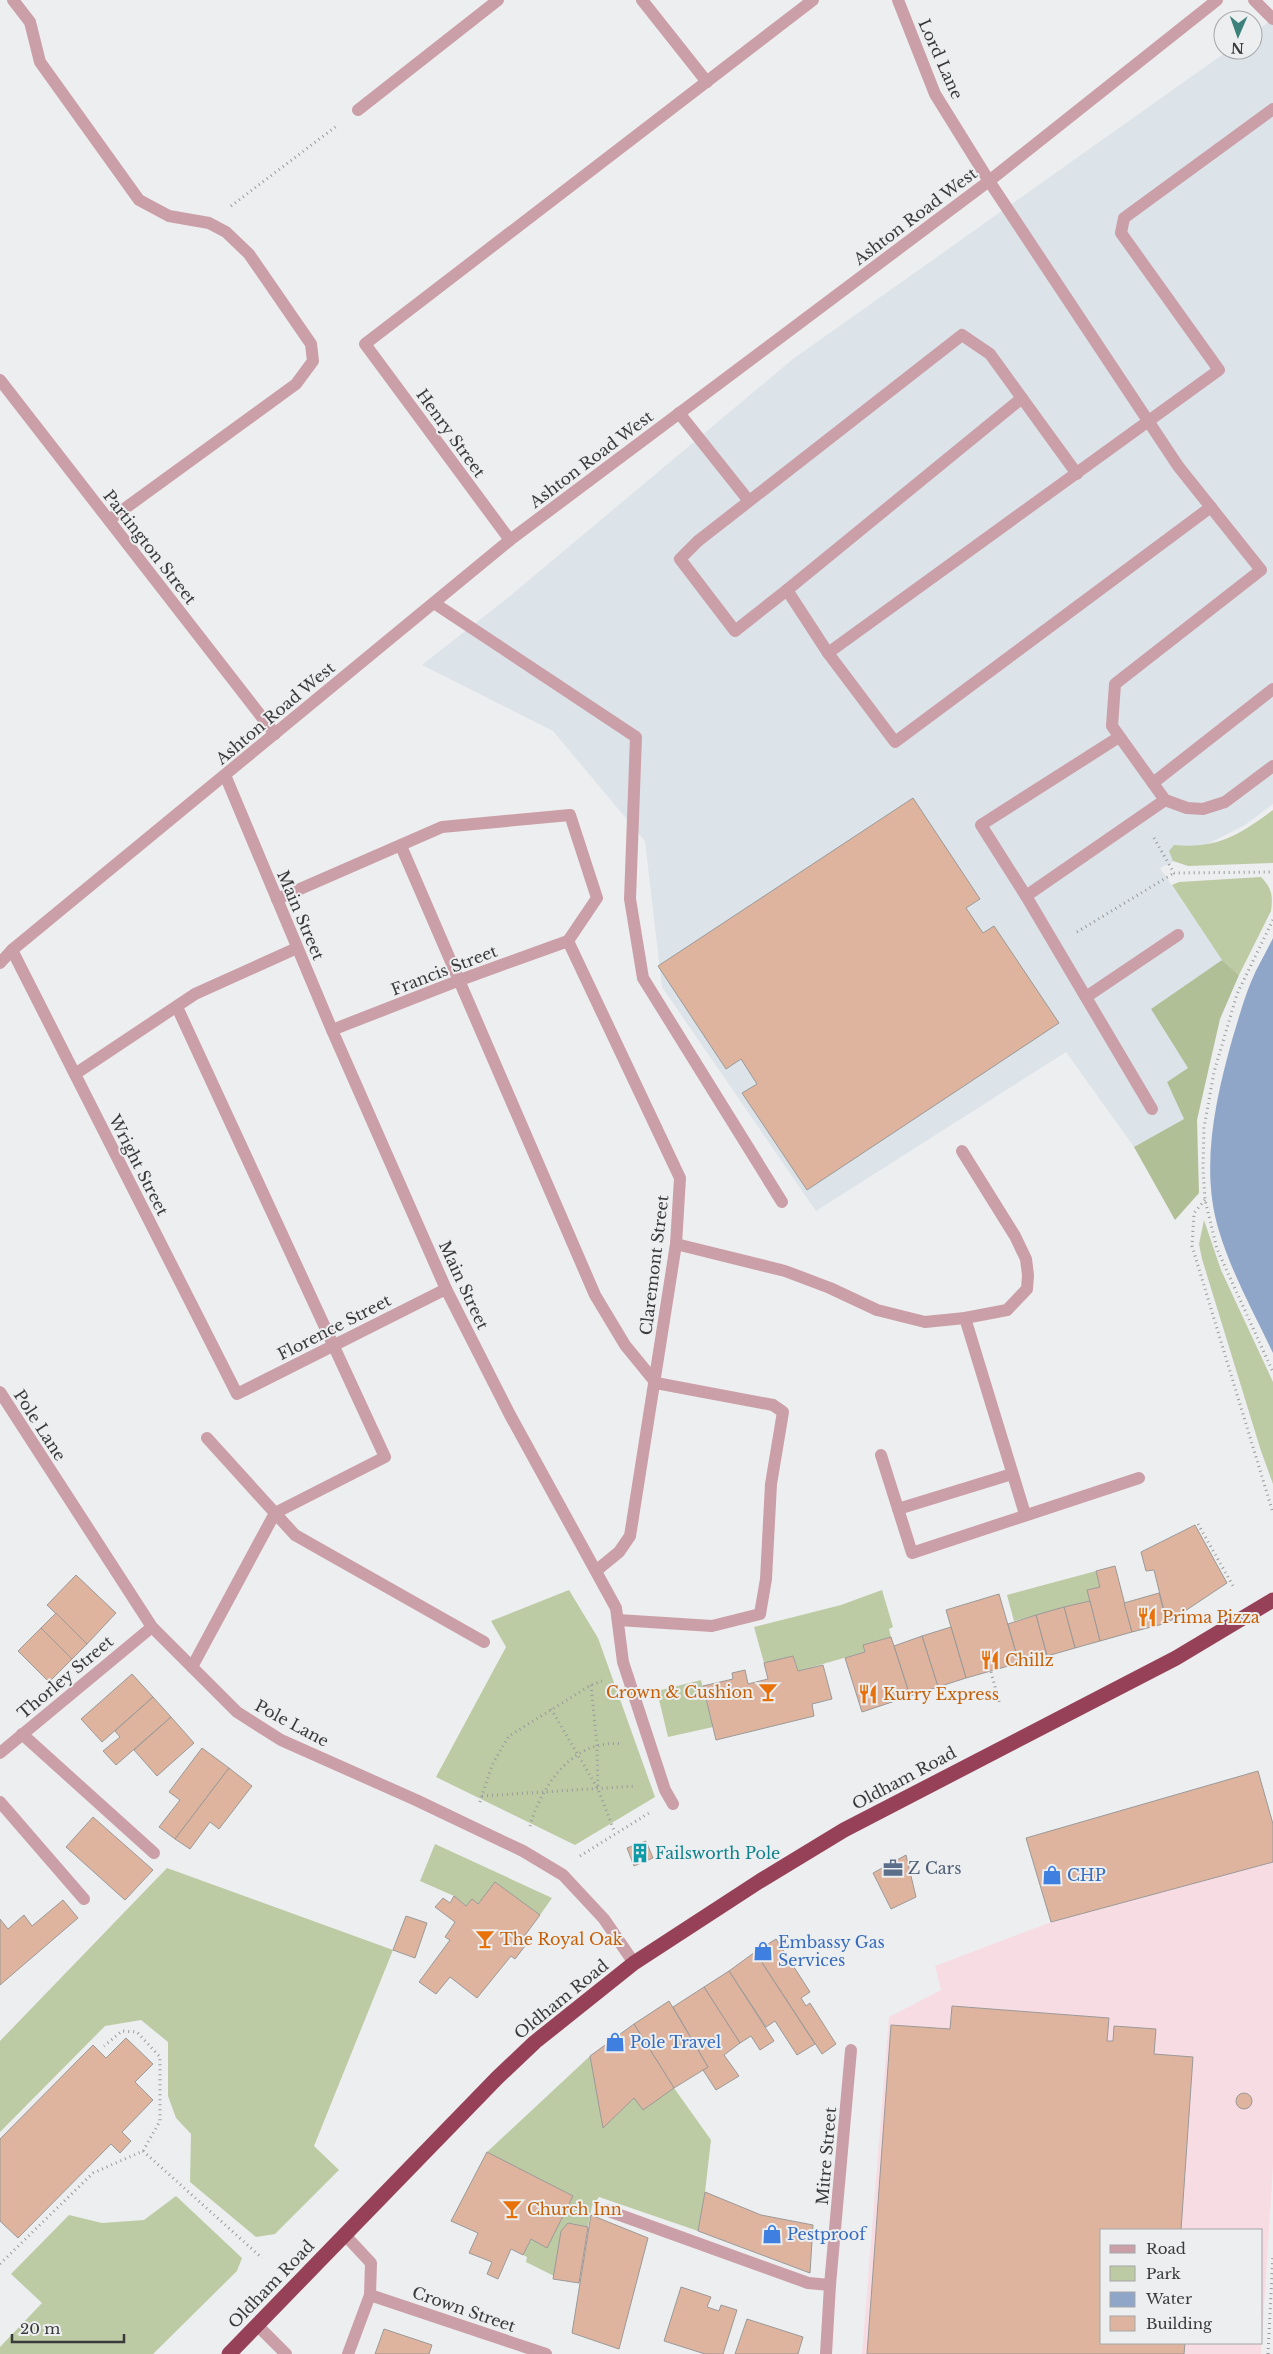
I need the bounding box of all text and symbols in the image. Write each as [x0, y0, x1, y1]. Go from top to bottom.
north arrow [1213, 10, 1263, 60]
street label: Lord Lane [914, 16, 968, 102]
text: N [1231, 39, 1244, 57]
street label: Ashton Road West [849, 163, 981, 270]
street label: Henry Street [412, 385, 490, 481]
street label: Ashton Road West [525, 406, 657, 513]
street label: Partington Street [99, 486, 201, 608]
street label: Ashton Road West [211, 657, 339, 769]
street label: Main Street [273, 867, 329, 963]
street label: Francis Street [388, 941, 500, 999]
street label: Wright Street [105, 1110, 173, 1219]
street label: Claremont Street [635, 1194, 673, 1336]
street label: Main Street [435, 1237, 493, 1333]
street label: Florence Street [274, 1290, 394, 1364]
street label: Pole Lane [10, 1386, 70, 1464]
restaurant icon: Prima Pizza [1136, 1606, 1158, 1628]
place label: Prima Pizza [1162, 1607, 1260, 1627]
street label: Thorley Street [13, 1631, 117, 1723]
restaurant icon: Chillz [979, 1649, 1001, 1671]
place label: Chillz [1005, 1650, 1054, 1670]
bar icon: Crown & Cushion [757, 1681, 779, 1703]
place label: Crown & Cushion [606, 1682, 753, 1702]
restaurant icon: Kurry Express [857, 1683, 879, 1705]
place label: Kurry Express [883, 1684, 999, 1704]
street label: Pole Lane [252, 1695, 332, 1751]
street label: Oldham Road [848, 1742, 960, 1814]
building icon: Failsworth Pole [629, 1842, 651, 1864]
place label: Failsworth Pole [655, 1843, 780, 1863]
office icon: Z Cars [882, 1857, 904, 1879]
place label: Z Cars [908, 1858, 962, 1878]
shop icon: CHP [1041, 1864, 1063, 1886]
place label: CHP [1067, 1865, 1106, 1885]
bar icon: The Royal Oak [474, 1928, 496, 1950]
place label: The Royal Oak [500, 1929, 623, 1949]
place label: Embassy Gas Services [778, 1932, 885, 1970]
shop icon: Embassy Gas Services [752, 1940, 774, 1962]
street label: Oldham Road [510, 1955, 612, 2043]
shop icon: Pole Travel [604, 2031, 626, 2053]
place label: Pole Travel [630, 2032, 721, 2052]
street label: Mitre Street [812, 2106, 840, 2206]
bar icon: Church Inn [501, 2198, 523, 2220]
place label: Church Inn [527, 2199, 622, 2219]
shop icon: Pestproof [761, 2223, 783, 2245]
place label: Pestproof [787, 2224, 868, 2244]
legend [1100, 2229, 1263, 2344]
street label: Oldham Road [224, 2235, 318, 2332]
text: Road [1146, 2239, 1186, 2258]
text: Park [1146, 2264, 1182, 2283]
street label: Crown Street [410, 2282, 518, 2336]
text: Water [1145, 2289, 1193, 2308]
scale bar [12, 2312, 125, 2344]
text: Building [1146, 2314, 1213, 2333]
text: 20 m [20, 2319, 60, 2338]

